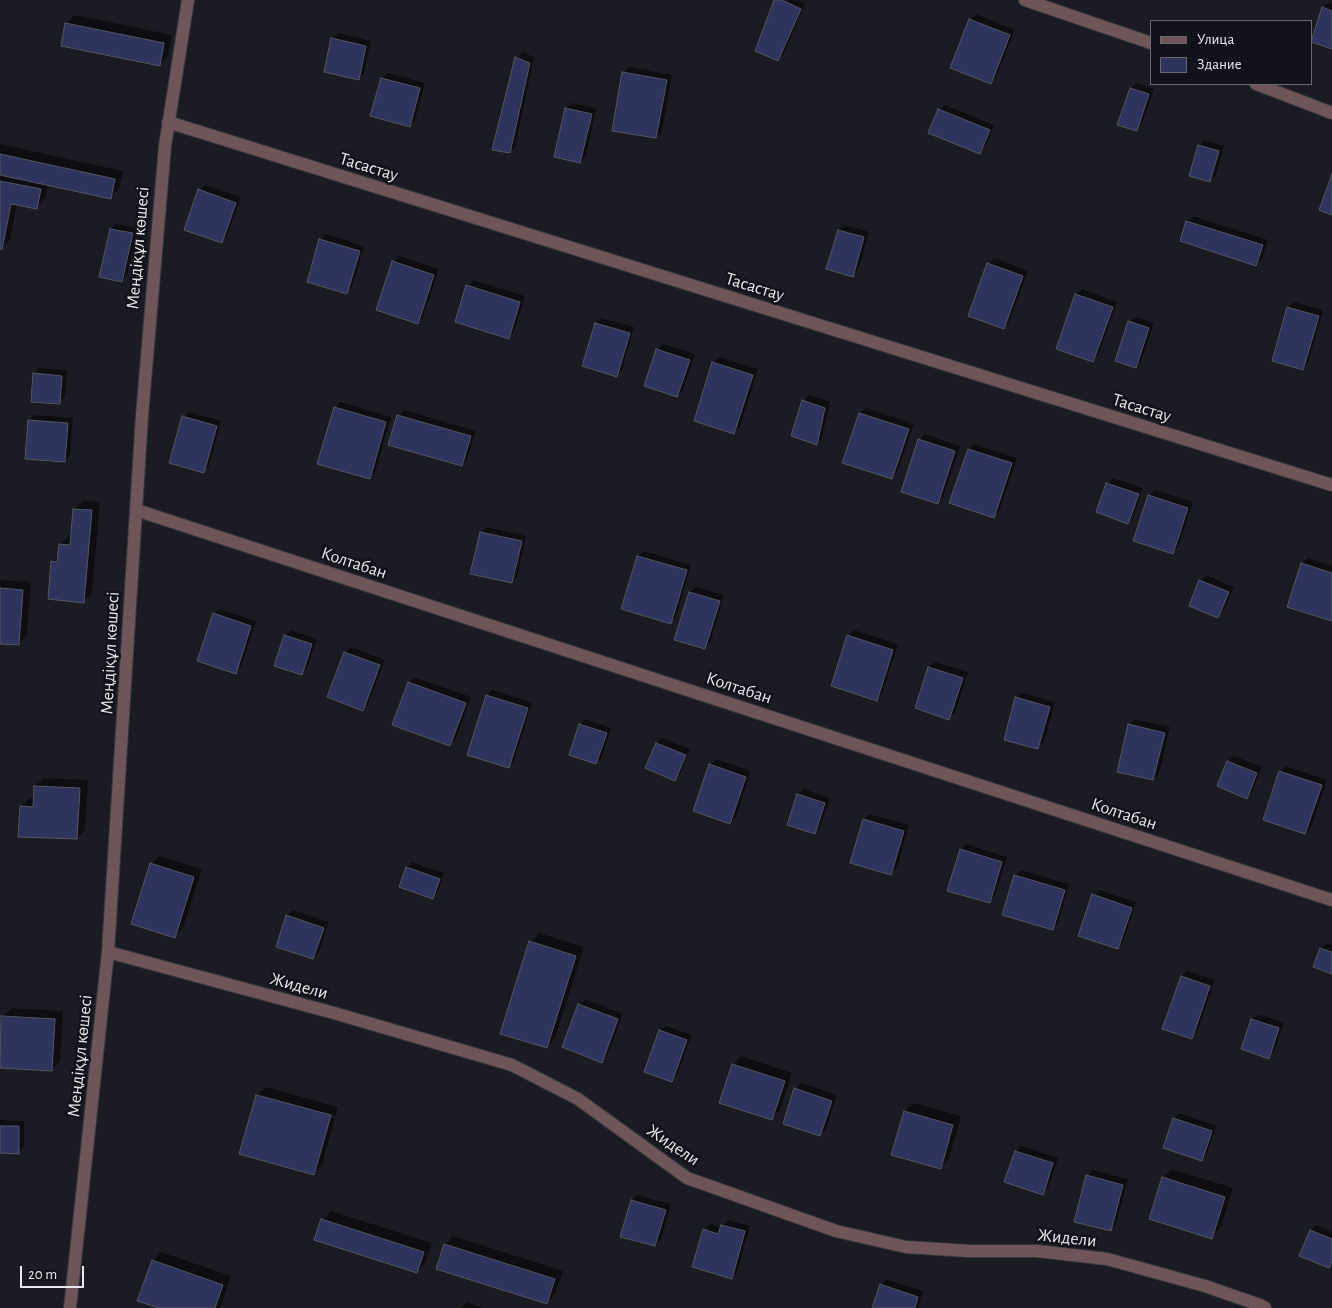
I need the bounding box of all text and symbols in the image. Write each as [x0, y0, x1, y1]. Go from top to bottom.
legend [1150, 20, 1312, 85]
text: Улица [1197, 32, 1234, 47]
text: Здание [1197, 57, 1242, 72]
street label: Тасастау [337, 148, 401, 186]
street label: Меңдіқұл көшесі [122, 186, 154, 310]
street label: Тасастау [723, 268, 787, 306]
street label: Тасастау [1110, 389, 1174, 427]
street label: Колтабан [318, 542, 390, 584]
street label: Меңдіқұл көшесі [96, 591, 124, 715]
street label: Колтабан [703, 667, 775, 709]
street label: Колтабан [1088, 793, 1160, 835]
street label: Жидели [268, 968, 330, 1004]
street label: Меңдіқұл көшесі [63, 994, 97, 1118]
street label: Жидели [642, 1119, 704, 1171]
street label: Жидели [1036, 1224, 1098, 1252]
scale bar [22, 1256, 86, 1288]
text: 20 m [28, 1267, 57, 1282]

